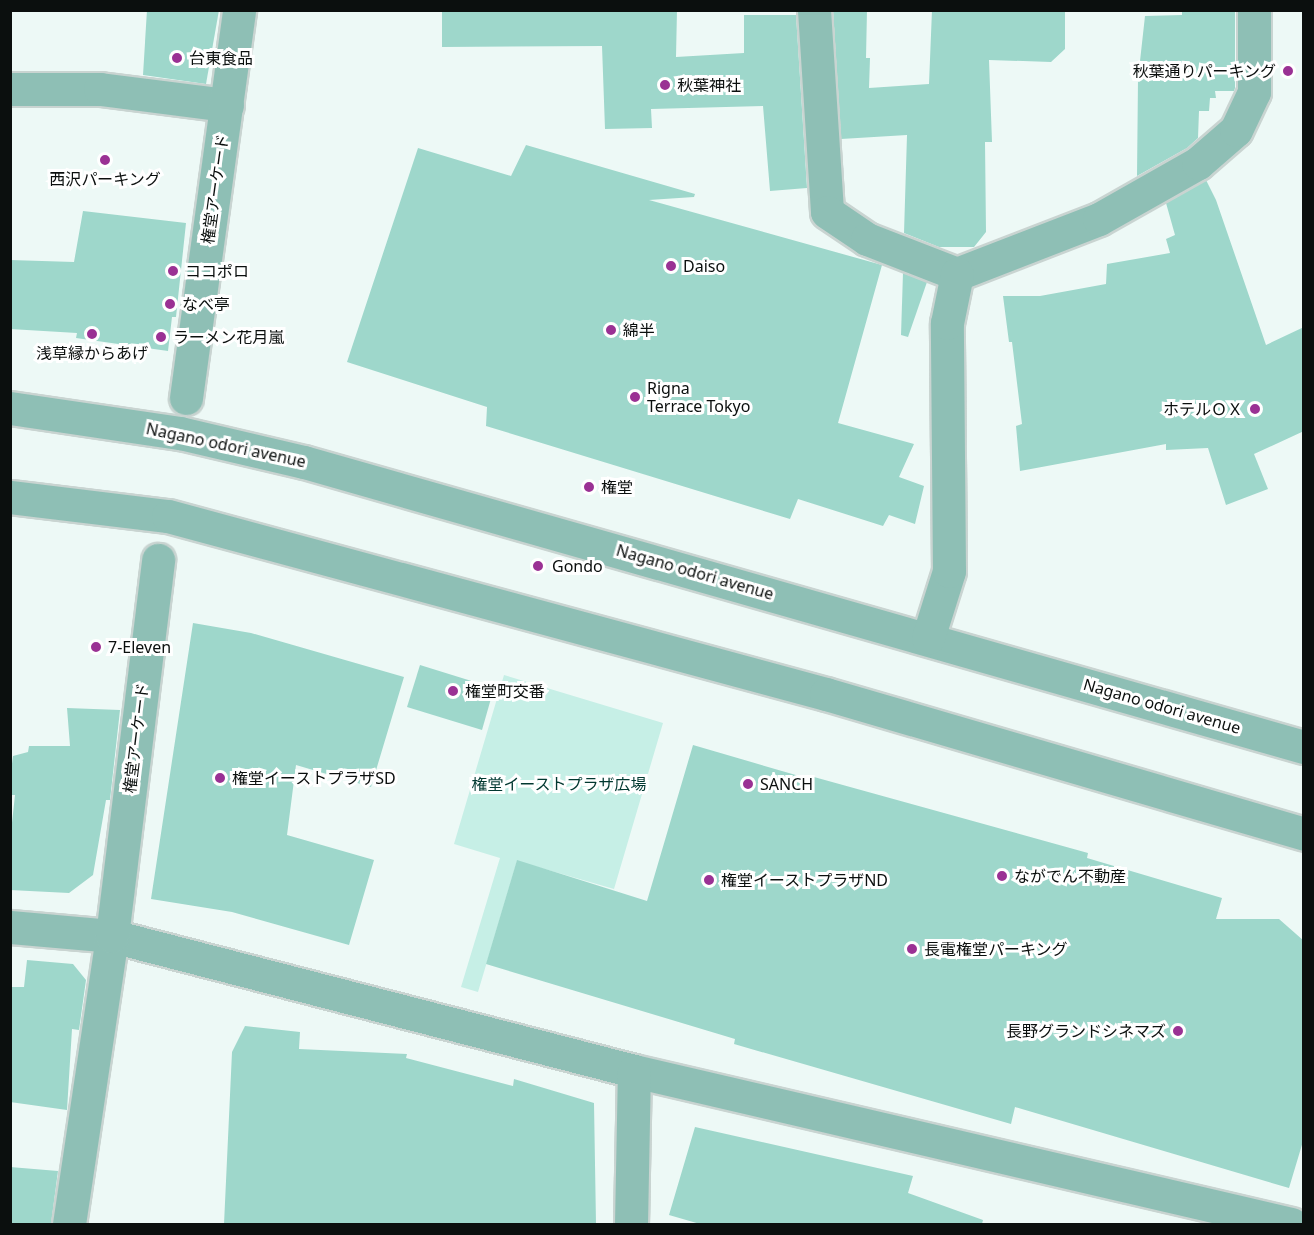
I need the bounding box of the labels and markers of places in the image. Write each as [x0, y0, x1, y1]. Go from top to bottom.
place label: 台東食品 [189, 48, 253, 68]
marker: 台東食品 [170, 51, 184, 65]
place label: 秋葉通りパーキング [1132, 61, 1276, 81]
marker: 秋葉通りパーキング [1281, 64, 1295, 78]
place label: 秋葉神社 [677, 75, 741, 95]
marker: 秋葉神社 [658, 78, 672, 92]
marker: 西沢パーキング [98, 153, 112, 167]
place label: 西沢パーキング [49, 169, 161, 189]
place label: Daiso [683, 256, 725, 276]
marker: Daiso [664, 259, 678, 273]
place label: ココポロ [185, 261, 249, 281]
marker: ココポロ [166, 264, 180, 278]
place label: なべ亭 [182, 294, 230, 314]
marker: なべ亭 [163, 297, 177, 311]
place label: 綿半 [623, 320, 655, 340]
marker: 綿半 [604, 323, 618, 337]
marker: 浅草縁からあげ [85, 327, 99, 341]
place label: ラーメン花月嵐 [173, 327, 285, 347]
marker: ラーメン花月嵐 [154, 330, 168, 344]
place label: 浅草縁からあげ [36, 343, 148, 363]
place label: Rigna Terrace Tokyo [647, 378, 750, 416]
marker: Rigna Terrace Tokyo [628, 390, 642, 404]
place label: ホテルＯＸ [1163, 399, 1243, 419]
marker: ホテルＯＸ [1248, 402, 1262, 416]
place label: 権堂 [601, 477, 633, 497]
marker: 権堂 [582, 480, 596, 494]
place label: Gondo [552, 556, 603, 576]
marker: Gondo [529, 557, 547, 575]
place label: 7-Eleven [108, 637, 171, 657]
marker: 7-Eleven [89, 640, 103, 654]
place label: 権堂町交番 [465, 681, 545, 701]
marker: 権堂町交番 [446, 684, 460, 698]
place label: 権堂イーストプラザSD [232, 768, 396, 788]
marker: 権堂イーストプラザSD [213, 771, 227, 785]
place label: SANCH [760, 774, 813, 794]
marker: SANCH [741, 777, 755, 791]
place label: ながでん不動産 [1014, 866, 1126, 886]
marker: ながでん不動産 [995, 869, 1009, 883]
place label: 権堂イーストプラザND [721, 870, 889, 890]
marker: 権堂イーストプラザND [702, 873, 716, 887]
place label: 長電権堂パーキング [924, 939, 1068, 959]
marker: 長電権堂パーキング [905, 942, 919, 956]
place label: 長野グランドシネマズ [1006, 1021, 1166, 1041]
marker: 長野グランドシネマズ [1171, 1024, 1185, 1038]

